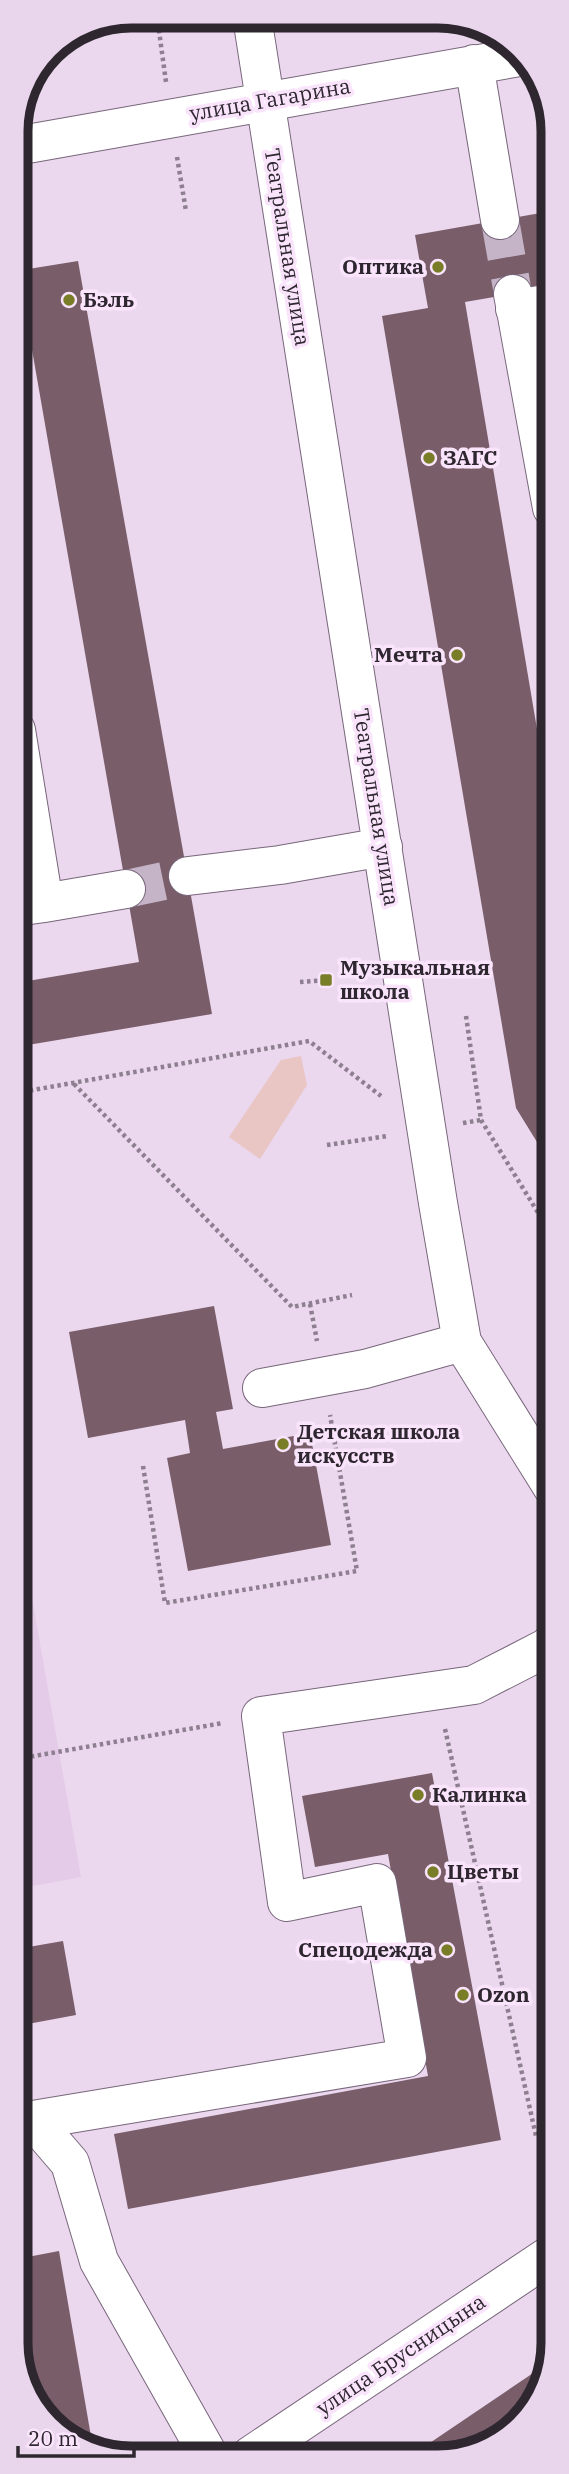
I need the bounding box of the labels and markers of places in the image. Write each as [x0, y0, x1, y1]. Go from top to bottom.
place label: Оптика [342, 252, 424, 280]
marker: Оптика [430, 259, 446, 275]
place label: Бэль [83, 285, 134, 313]
marker: Бэль [61, 292, 77, 308]
place label: ЗАГС [443, 443, 497, 471]
marker: ЗАГС [421, 450, 437, 466]
place label: Мечта [374, 640, 443, 668]
marker: Мечта [449, 647, 465, 663]
place label: Музыкальная школа [340, 953, 490, 1005]
marker: Музыкальная школа [318, 972, 334, 988]
place label: Детская школа искусств [297, 1417, 460, 1469]
marker: Детская школа искусств [275, 1436, 291, 1452]
place label: Калинка [432, 1780, 527, 1808]
marker: Калинка [410, 1787, 426, 1803]
place label: Цветы [447, 1857, 519, 1885]
marker: Цветы [425, 1864, 441, 1880]
place label: Спецодежда [298, 1935, 433, 1963]
marker: Спецодежда [439, 1942, 455, 1958]
place label: Ozon [477, 1980, 530, 2008]
marker: Ozon [455, 1987, 471, 2003]

